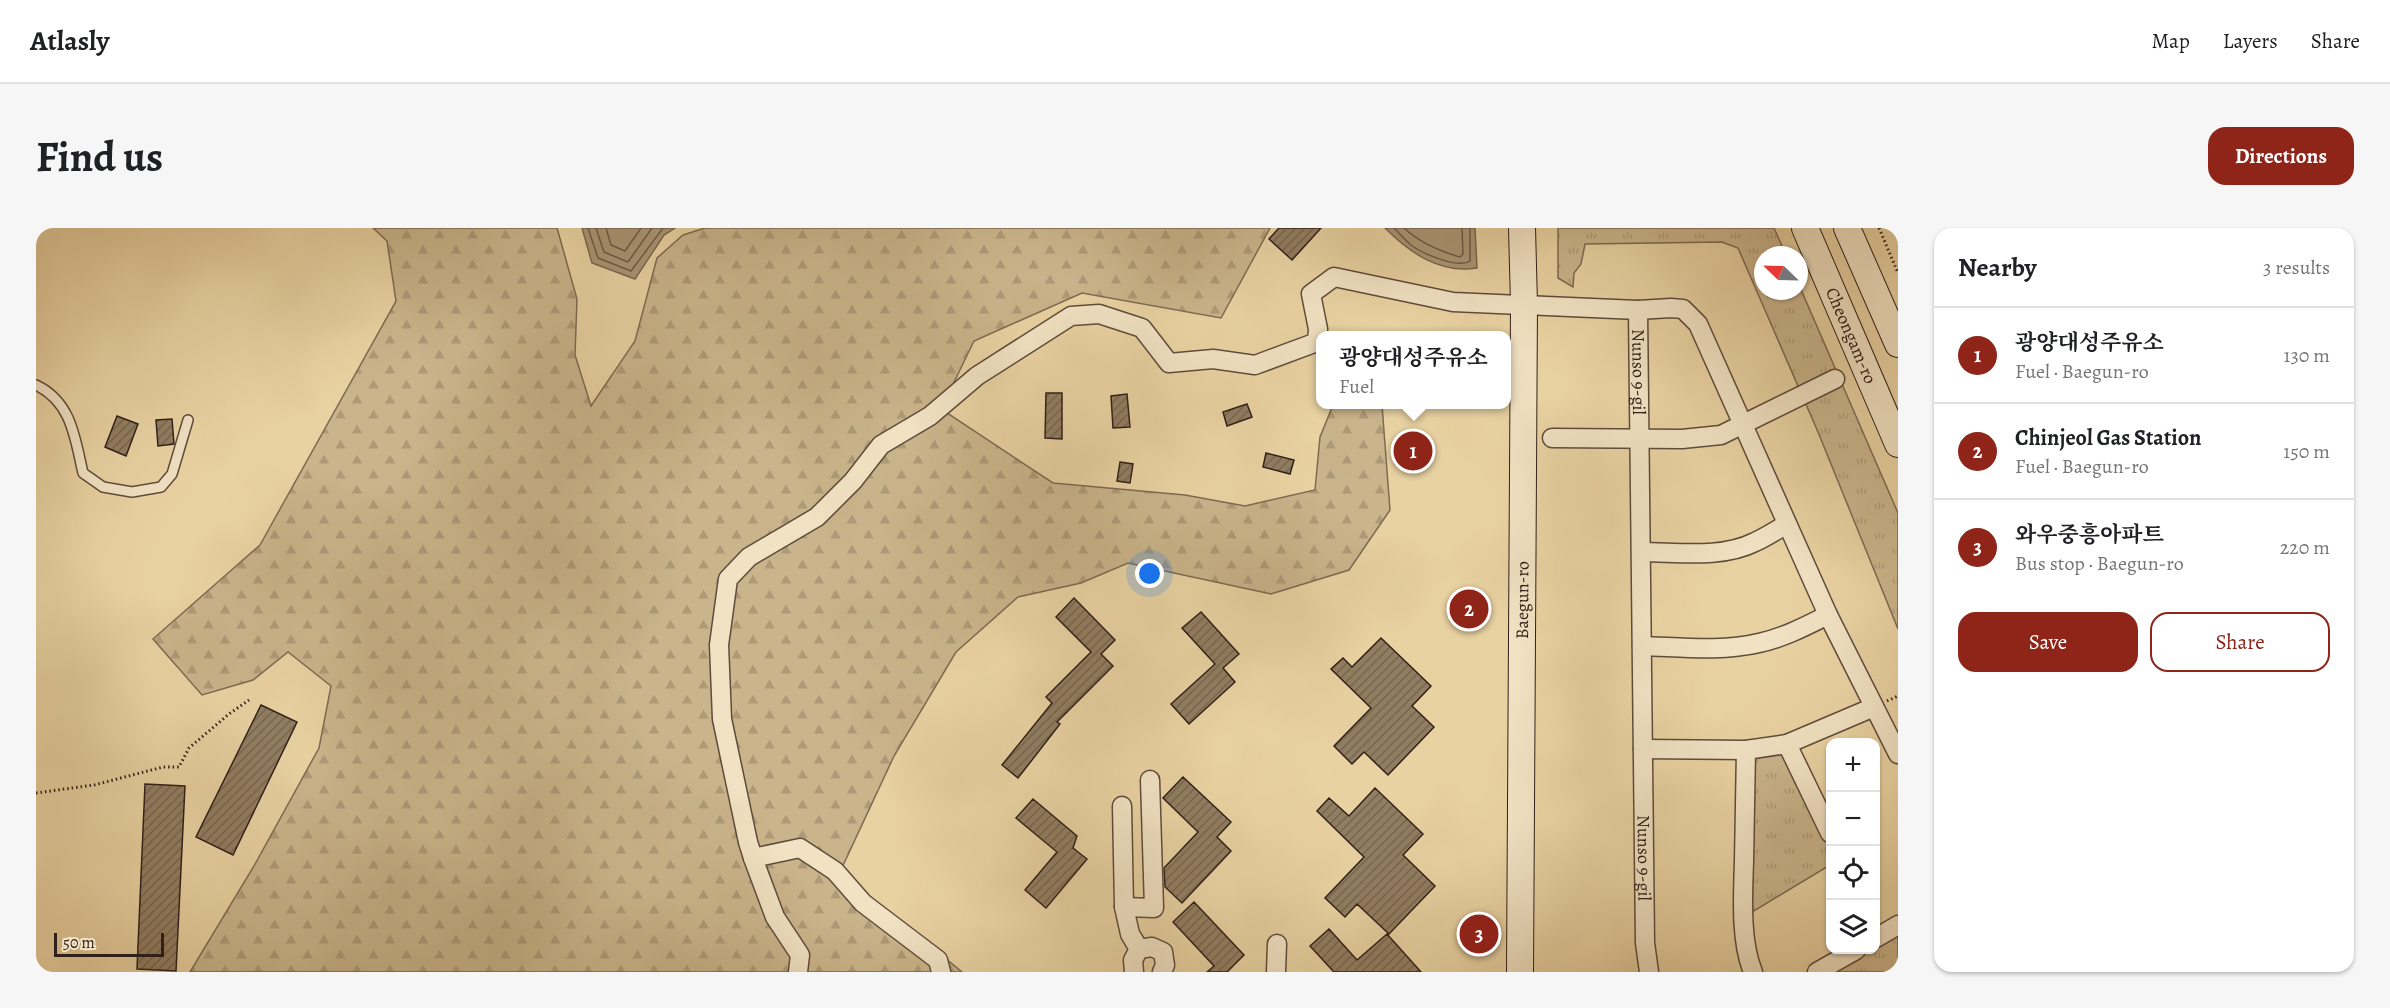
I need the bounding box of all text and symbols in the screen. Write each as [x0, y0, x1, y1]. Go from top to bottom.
text: Atlasly [30, 22, 109, 60]
text: Map [2151, 27, 2190, 55]
text: Layers [2223, 27, 2278, 55]
text: Share [2311, 27, 2360, 55]
button: Directions [2208, 127, 2354, 185]
text: Find us [36, 128, 163, 185]
north arrow [1754, 246, 1808, 300]
text: Nearby [1958, 250, 2037, 285]
text: 3 results [2263, 254, 2330, 281]
street label: Cheongam-ro [1820, 284, 1883, 387]
text: 광양대성주유소 [2015, 328, 2164, 358]
street label: Nunso 9-gil [1626, 329, 1651, 416]
popup [1316, 331, 1511, 409]
text: 1 [1974, 342, 1981, 369]
text: 130 m [2284, 342, 2330, 369]
text: 광양대성주유소 [1339, 343, 1488, 373]
text: Fuel · Baegun-ro [2015, 358, 2149, 385]
text: Fuel [1339, 373, 1374, 400]
text: Chinjeol Gas Station [2015, 423, 2201, 453]
pin: 1 [1394, 428, 1432, 474]
text: 2 [1973, 438, 1982, 465]
text: 150 m [2283, 438, 2330, 465]
text: Fuel · Baegun-ro [2015, 453, 2149, 480]
text: 와우중흥아파트 [2015, 520, 2164, 550]
text: 3 [1973, 534, 1982, 561]
text: 220 m [2280, 534, 2330, 561]
text: Bus stop · Baegun-ro [2015, 550, 2184, 577]
your location [1135, 559, 1164, 588]
street label: Baegun-ro [1510, 561, 1534, 639]
pin: 2 [1450, 586, 1488, 632]
button: Save [1958, 612, 2138, 672]
button: Share [2150, 612, 2330, 672]
map controls [1826, 738, 1880, 954]
button: + [1826, 738, 1880, 792]
button: − [1826, 792, 1880, 846]
street label: Nunso 9-gil [1632, 815, 1657, 902]
button: locate [1826, 846, 1880, 900]
button: layers [1826, 900, 1880, 954]
pin: 3 [1460, 912, 1498, 956]
scale bar [54, 930, 164, 958]
text: 50 m [63, 932, 95, 954]

